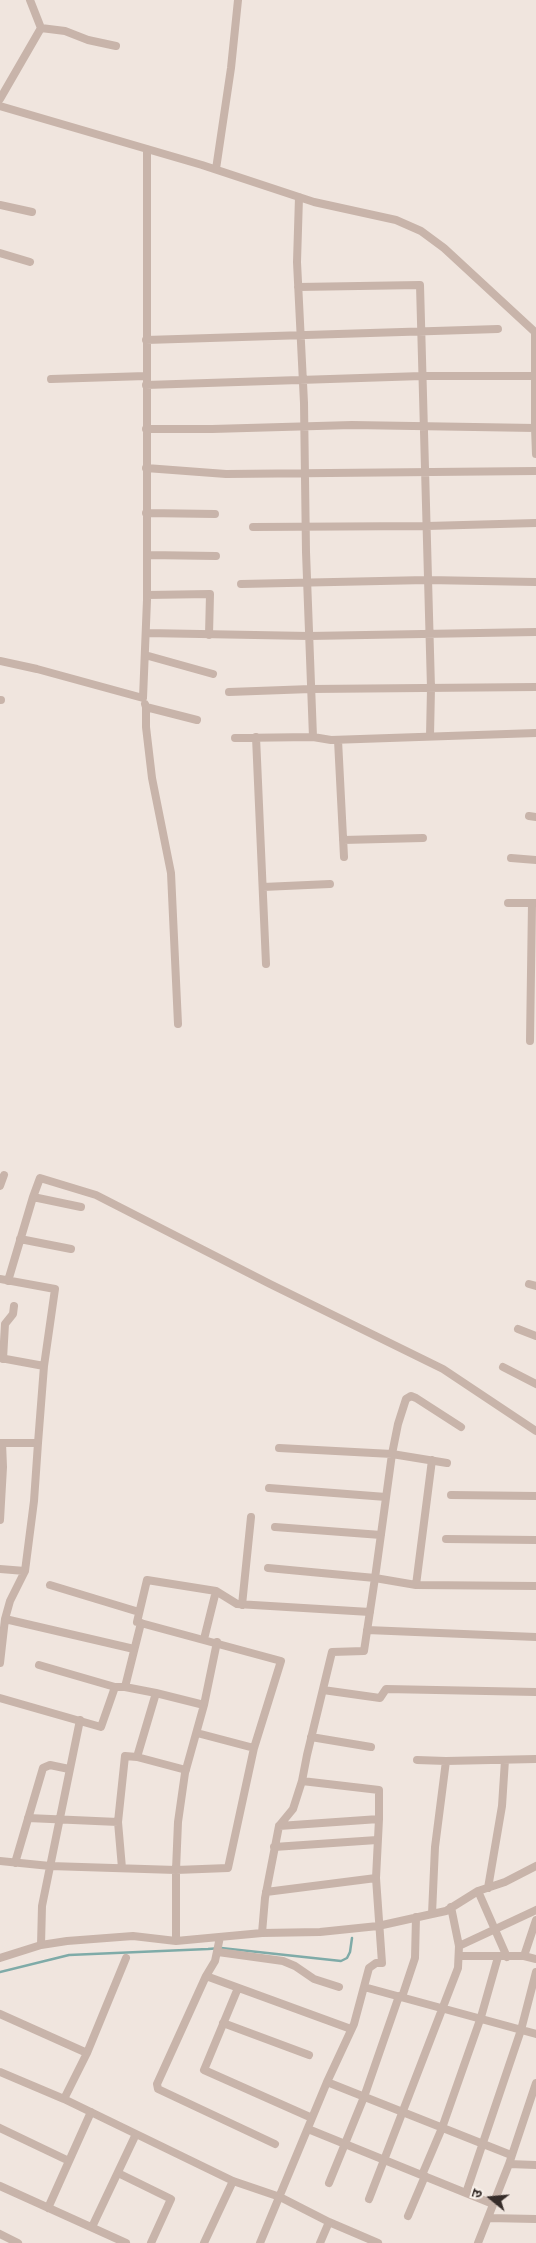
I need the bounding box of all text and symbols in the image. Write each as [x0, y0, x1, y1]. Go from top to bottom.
north arrow [466, 2173, 516, 2223]
text: उ [467, 2187, 486, 2200]

